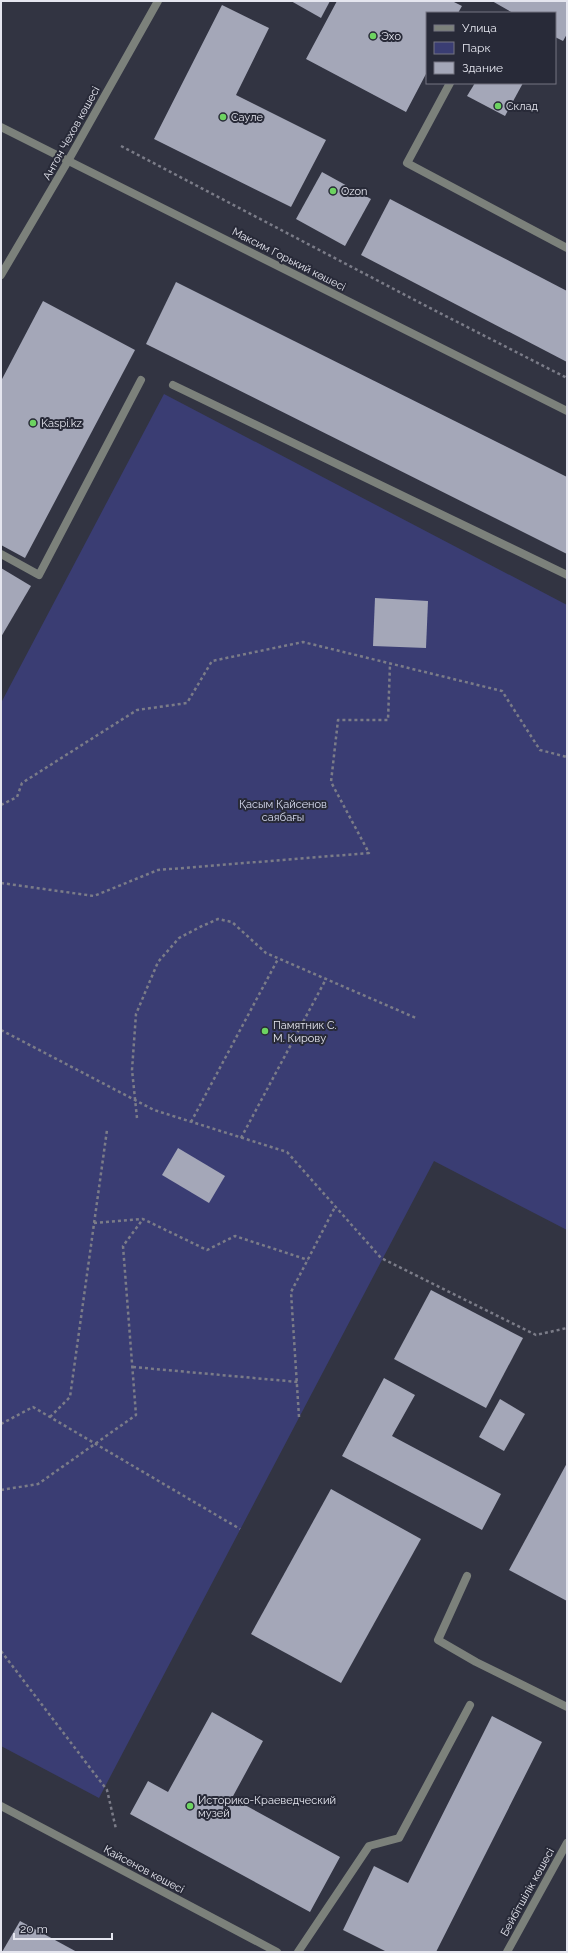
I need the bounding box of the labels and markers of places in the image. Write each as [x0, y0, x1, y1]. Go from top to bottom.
place label: Эхо [381, 30, 401, 43]
marker: Эхо [368, 31, 378, 41]
place label: Склад [506, 100, 539, 113]
marker: Склад [493, 101, 503, 111]
place label: Сауле [231, 111, 264, 124]
marker: Сауле [218, 112, 228, 122]
place label: Ozon [341, 185, 368, 198]
marker: Ozon [328, 186, 338, 196]
place label: Kaspi.kz [41, 417, 82, 430]
marker: Kaspi.kz [28, 418, 38, 428]
place label: Памятник С. М. Кирову [273, 1019, 337, 1045]
marker: Памятник С. М. Кирову [260, 1026, 270, 1036]
place label: Историко-Краеведческий музей [198, 1794, 336, 1820]
marker: Историко-Краеведческий музей [185, 1801, 195, 1811]

